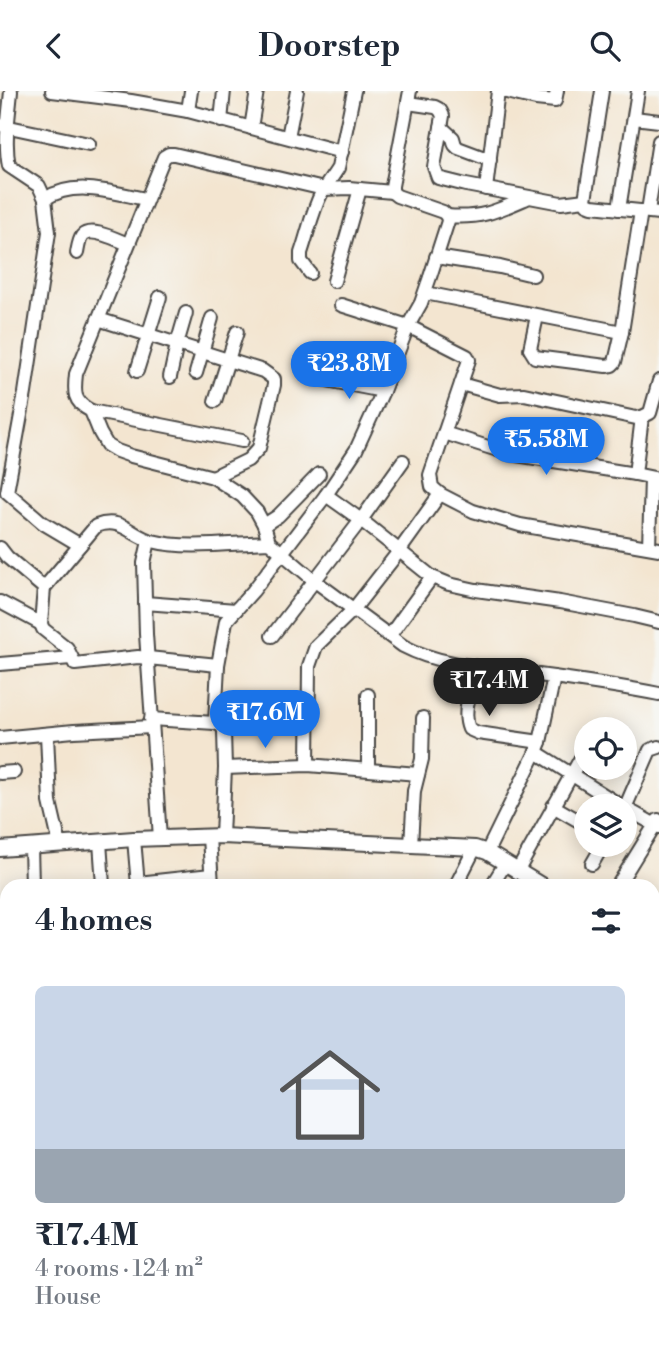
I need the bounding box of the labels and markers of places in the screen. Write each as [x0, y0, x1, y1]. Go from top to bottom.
pin: ₹23.8M [292, 341, 406, 401]
pin: ₹5.58M [489, 417, 603, 477]
pin: ₹17.4M [432, 659, 546, 718]
pin: ₹17.6M [208, 691, 322, 750]

